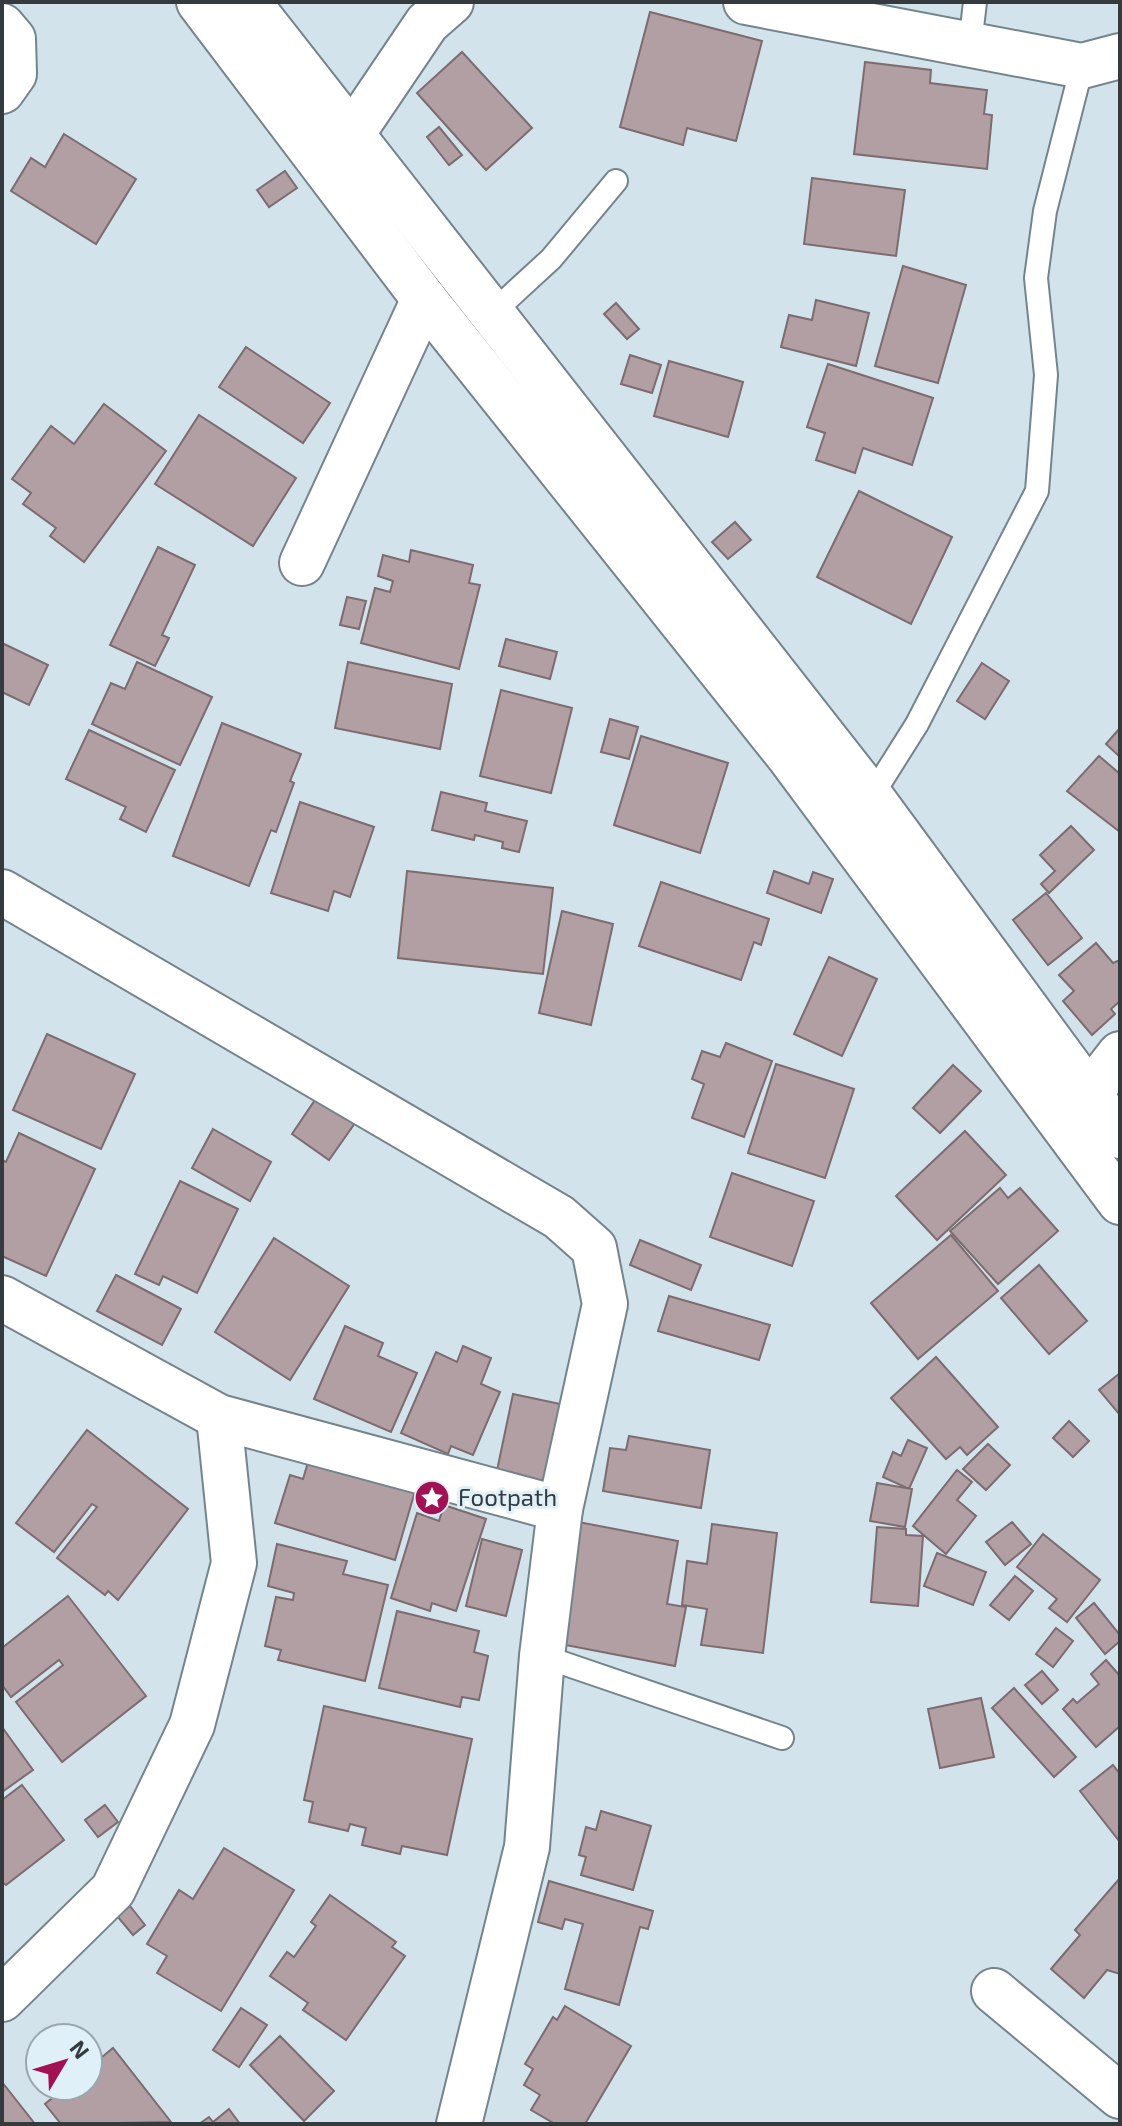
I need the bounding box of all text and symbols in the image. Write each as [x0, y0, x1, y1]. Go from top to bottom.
place icon: Footpath [413, 1479, 451, 1517]
place label: Footpath [458, 1482, 557, 1511]
north arrow [24, 2022, 104, 2102]
text: N [65, 2035, 96, 2063]

